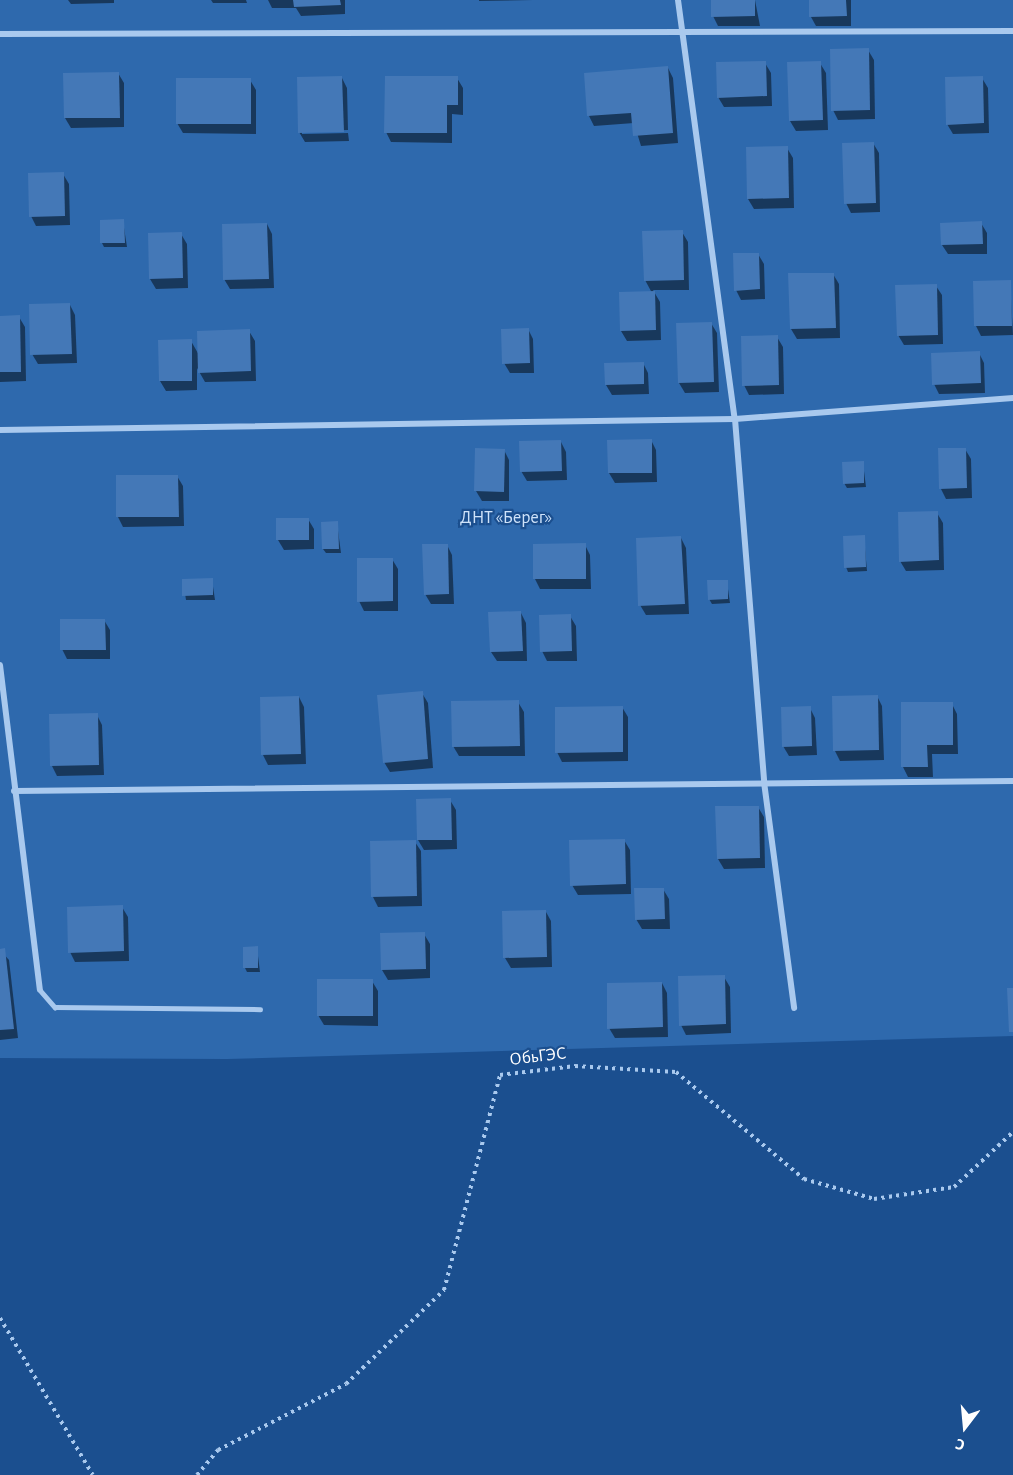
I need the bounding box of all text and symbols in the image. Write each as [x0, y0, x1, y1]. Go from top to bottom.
park label: ДНТ «Берег» [460, 507, 552, 529]
street label: ОбьГЭС [508, 1043, 568, 1071]
north arrow [935, 1397, 995, 1457]
text: С [954, 1435, 967, 1453]

